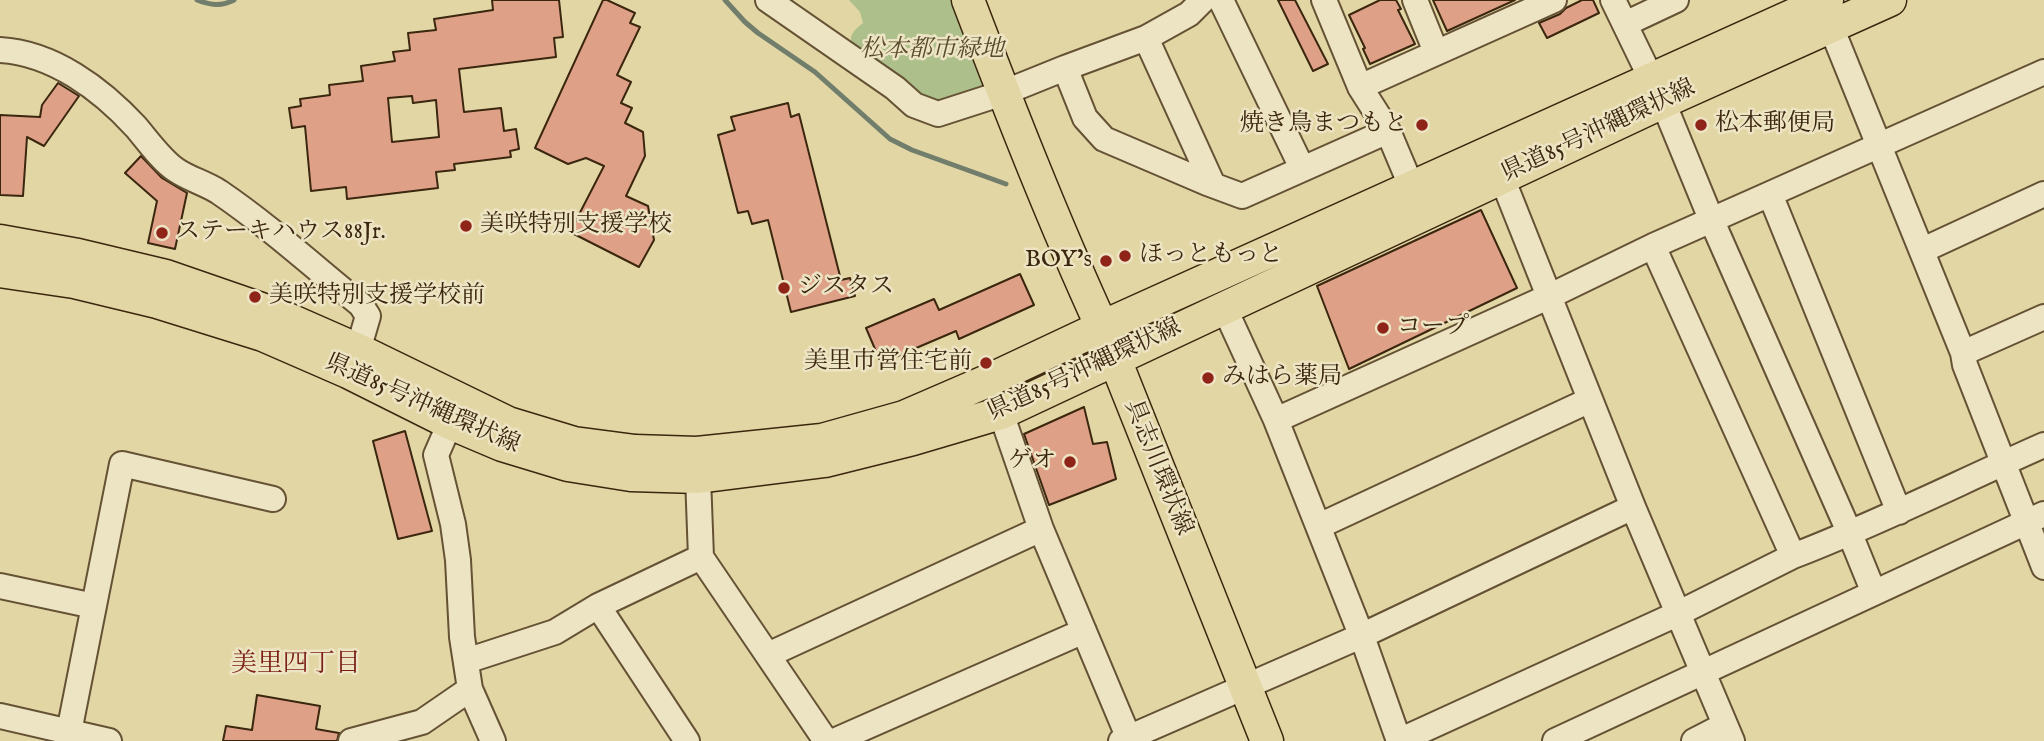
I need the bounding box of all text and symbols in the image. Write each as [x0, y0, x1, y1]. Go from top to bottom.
park label: 松本都市緑地 [860, 37, 1004, 65]
street label: 県道85号沖縄環状線 [1498, 75, 1700, 189]
place label: 焼き鳥まつもと [1240, 111, 1408, 139]
place label: 松本郵便局 [1715, 111, 1835, 139]
marker: 焼き鳥まつもと [1414, 117, 1430, 133]
marker: 松本郵便局 [1693, 117, 1709, 133]
place label: 美咲特別支援学校 [480, 212, 672, 240]
marker: 美咲特別支援学校 [458, 218, 474, 234]
place label: ステーキハウス88Jr. [176, 219, 386, 247]
marker: ステーキハウス88Jr. [154, 225, 170, 241]
place label: ほっともっと [1139, 242, 1283, 270]
place label: BOY's [1025, 247, 1092, 275]
marker: ほっともっと [1117, 248, 1133, 264]
marker: BOY's [1098, 253, 1114, 269]
place label: ジスタス [798, 274, 894, 302]
marker: ジスタス [776, 280, 792, 296]
place label: 美咲特別支援学校前 [269, 283, 485, 311]
marker: 美咲特別支援学校前 [247, 289, 263, 305]
street label: 県道85号沖縄環状線 [984, 314, 1186, 428]
place label: コープ [1397, 314, 1469, 342]
marker: コープ [1375, 320, 1391, 336]
street label: 県道85号沖縄環状線 [320, 349, 524, 461]
place label: 美里市営住宅前 [804, 349, 972, 377]
marker: 美里市営住宅前 [978, 355, 994, 371]
place label: みはら薬局 [1222, 364, 1342, 392]
marker: みはら薬局 [1200, 370, 1216, 386]
street label: 具志川環状線 [1117, 396, 1197, 540]
place label: ゲオ [1008, 448, 1056, 476]
marker: ゲオ [1062, 454, 1078, 470]
district label: 美里四丁目 [231, 650, 361, 682]

